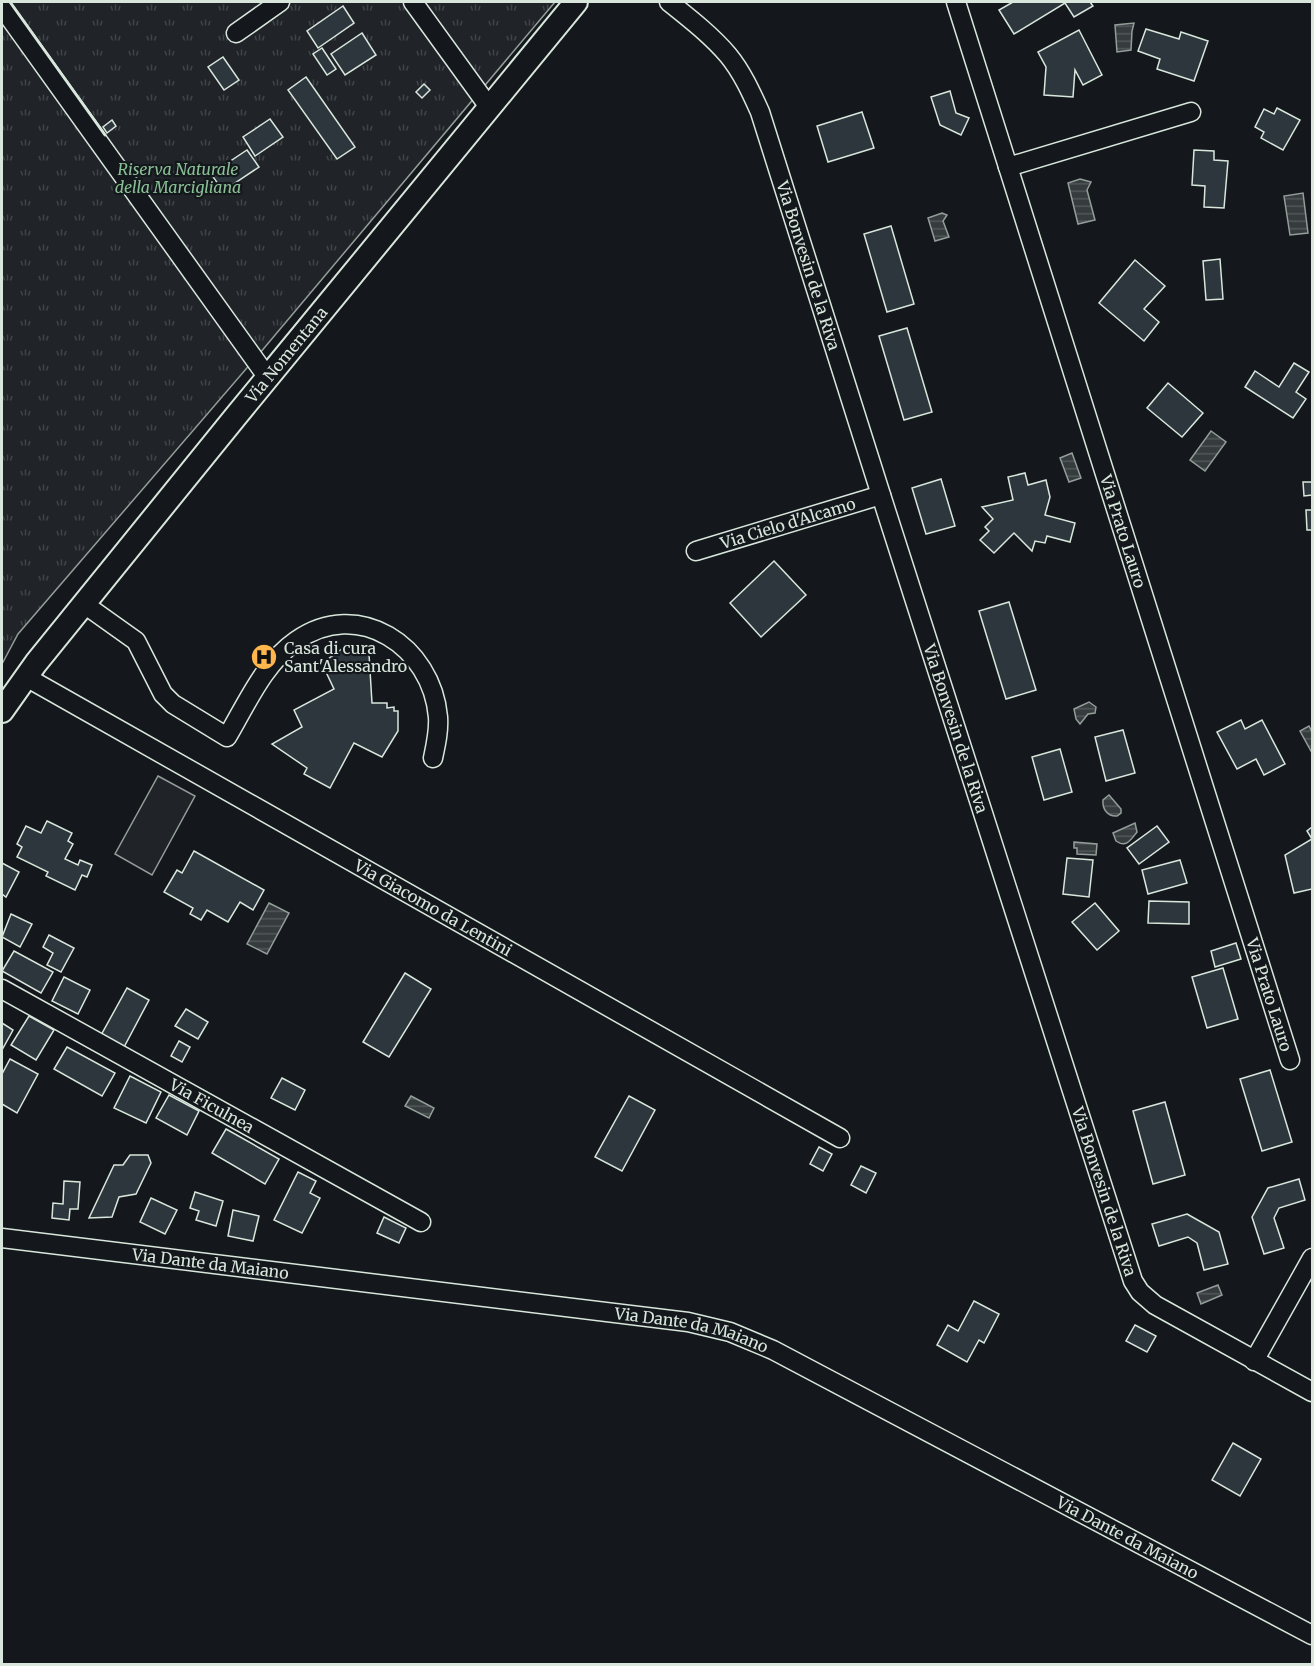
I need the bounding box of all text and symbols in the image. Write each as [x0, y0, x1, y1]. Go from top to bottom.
park label: Riserva Naturale della Marcigliana [115, 159, 241, 197]
street label: Via Bonvesin de la Riva [772, 177, 845, 353]
street label: Via Nomentana [240, 302, 332, 408]
street label: Via Prato Lauro [1096, 471, 1150, 590]
street label: Via Cielo d'Alcamo [717, 493, 858, 553]
place label: Casa di cura Sant'Alessandro [284, 638, 407, 676]
street label: Via Bonvesin de la Riva [919, 641, 993, 816]
hospital icon: Casa di cura Sant'Alessandro [249, 642, 279, 672]
street label: Via Giacomo da Lentini [350, 855, 516, 960]
street label: Via Prato Lauro [1242, 935, 1297, 1054]
street label: Via Ficulnea [165, 1074, 258, 1137]
street label: Via Bonvesin de la Riva [1068, 1103, 1141, 1279]
street label: Via Dante da Maiano [130, 1244, 290, 1283]
street label: Via Dante da Maiano [612, 1303, 771, 1357]
street label: Via Dante da Maiano [1052, 1491, 1202, 1583]

